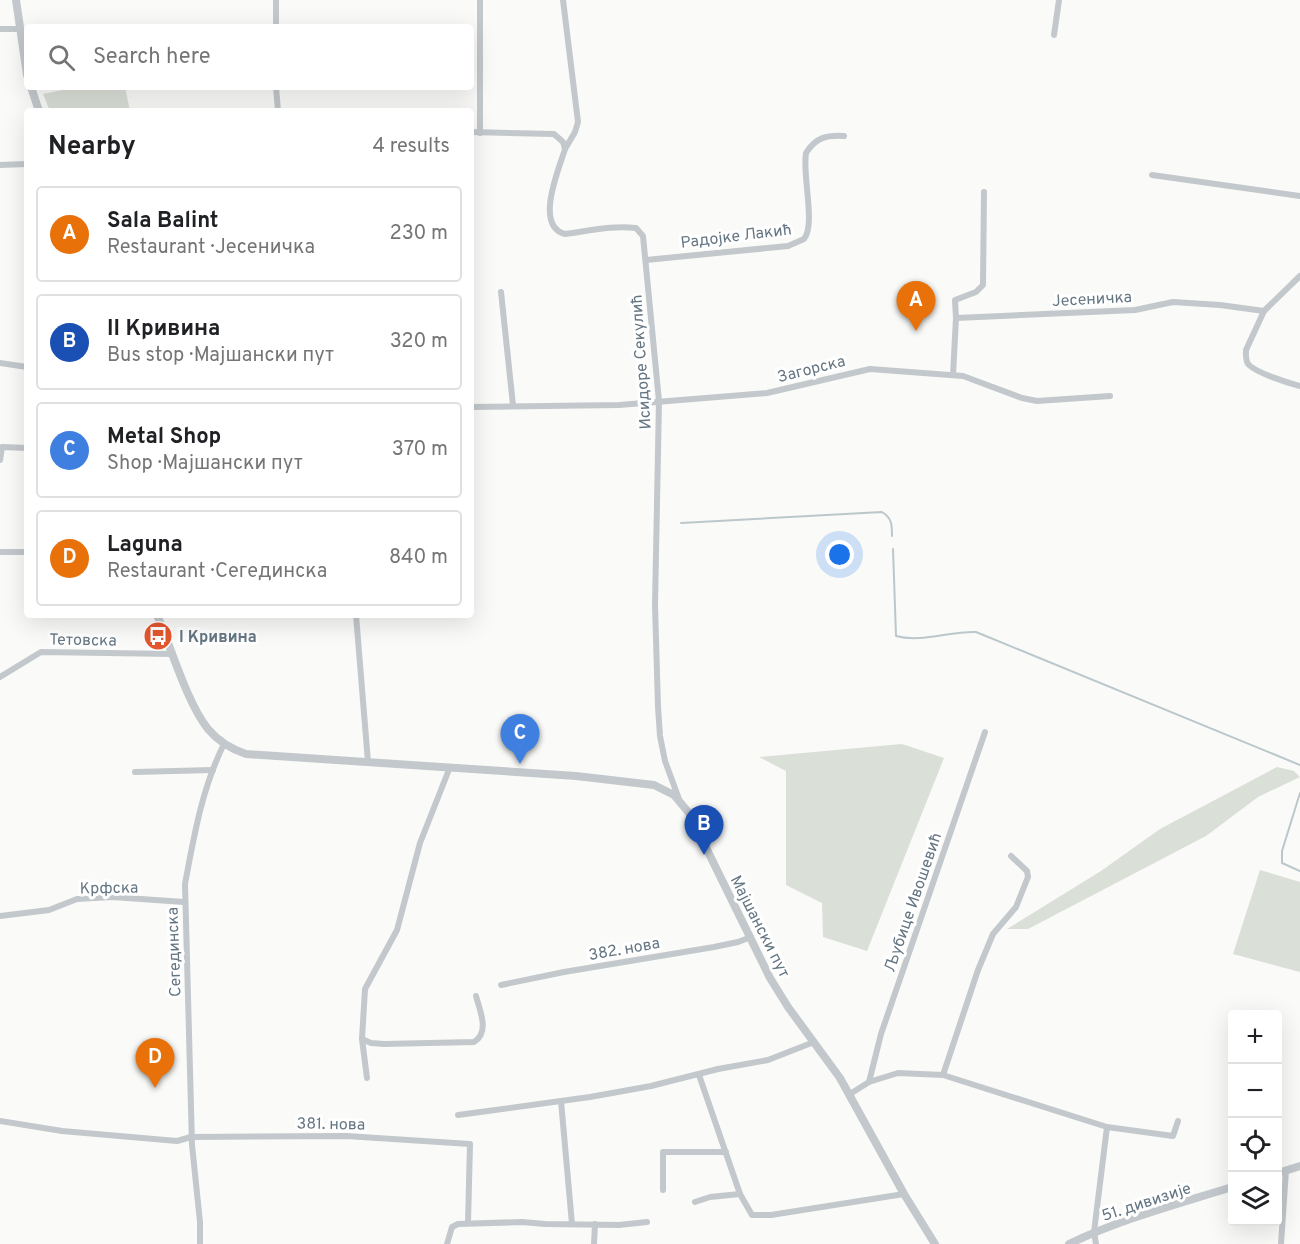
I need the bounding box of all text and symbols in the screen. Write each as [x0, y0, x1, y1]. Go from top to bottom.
search box [24, 24, 474, 90]
icon: search [45, 41, 78, 74]
text: Search here [93, 44, 211, 71]
text: Nearby [48, 131, 136, 164]
text: 4 results [373, 134, 450, 160]
text: Sala Balint [107, 208, 218, 235]
street label: Радојке Лакић [680, 220, 793, 254]
text: A [62, 221, 77, 247]
text: 230 m [389, 221, 448, 247]
text: Restaurant · Јесеничка [107, 235, 315, 261]
pin: A [896, 282, 936, 331]
street label: Јесеничка [1052, 288, 1133, 312]
street label: Исидоре Секулић [627, 294, 657, 430]
text: II Кривина [107, 316, 220, 343]
text: B [63, 329, 76, 355]
text: 320 m [390, 329, 448, 355]
text: Bus stop · Мајшански пут [107, 343, 334, 369]
street label: Загорска [775, 352, 848, 388]
text: Metal Shop [107, 424, 221, 451]
text: C [63, 437, 76, 463]
text: 370 m [392, 437, 448, 463]
text: Shop · Мајшански пут [107, 451, 303, 477]
text: Laguna [107, 532, 183, 559]
your location [825, 540, 854, 569]
text: D [62, 545, 77, 571]
text: 840 m [389, 545, 448, 571]
text: Restaurant · Сегединска [107, 559, 327, 585]
bus stop icon: I Кривина [142, 620, 174, 652]
place label: I Кривина [179, 628, 257, 648]
street label: Тетовска [49, 630, 117, 652]
pin: C [500, 714, 540, 764]
pin: B [684, 806, 724, 855]
street label: Љубице Ивошевић [881, 830, 947, 975]
street label: Мајшански пут [725, 872, 794, 981]
street label: Крфска [80, 878, 139, 900]
street label: Сегединска [163, 907, 187, 997]
street label: 382. нова [587, 934, 662, 966]
map controls [1228, 1010, 1282, 1226]
button: + [1228, 1010, 1282, 1064]
pin: D [136, 1038, 174, 1088]
button: − [1228, 1064, 1282, 1118]
street label: 381. нова [296, 1114, 365, 1136]
button: locate [1228, 1118, 1282, 1172]
button: layers [1228, 1172, 1282, 1226]
street label: 51. дивизије [1099, 1179, 1194, 1227]

